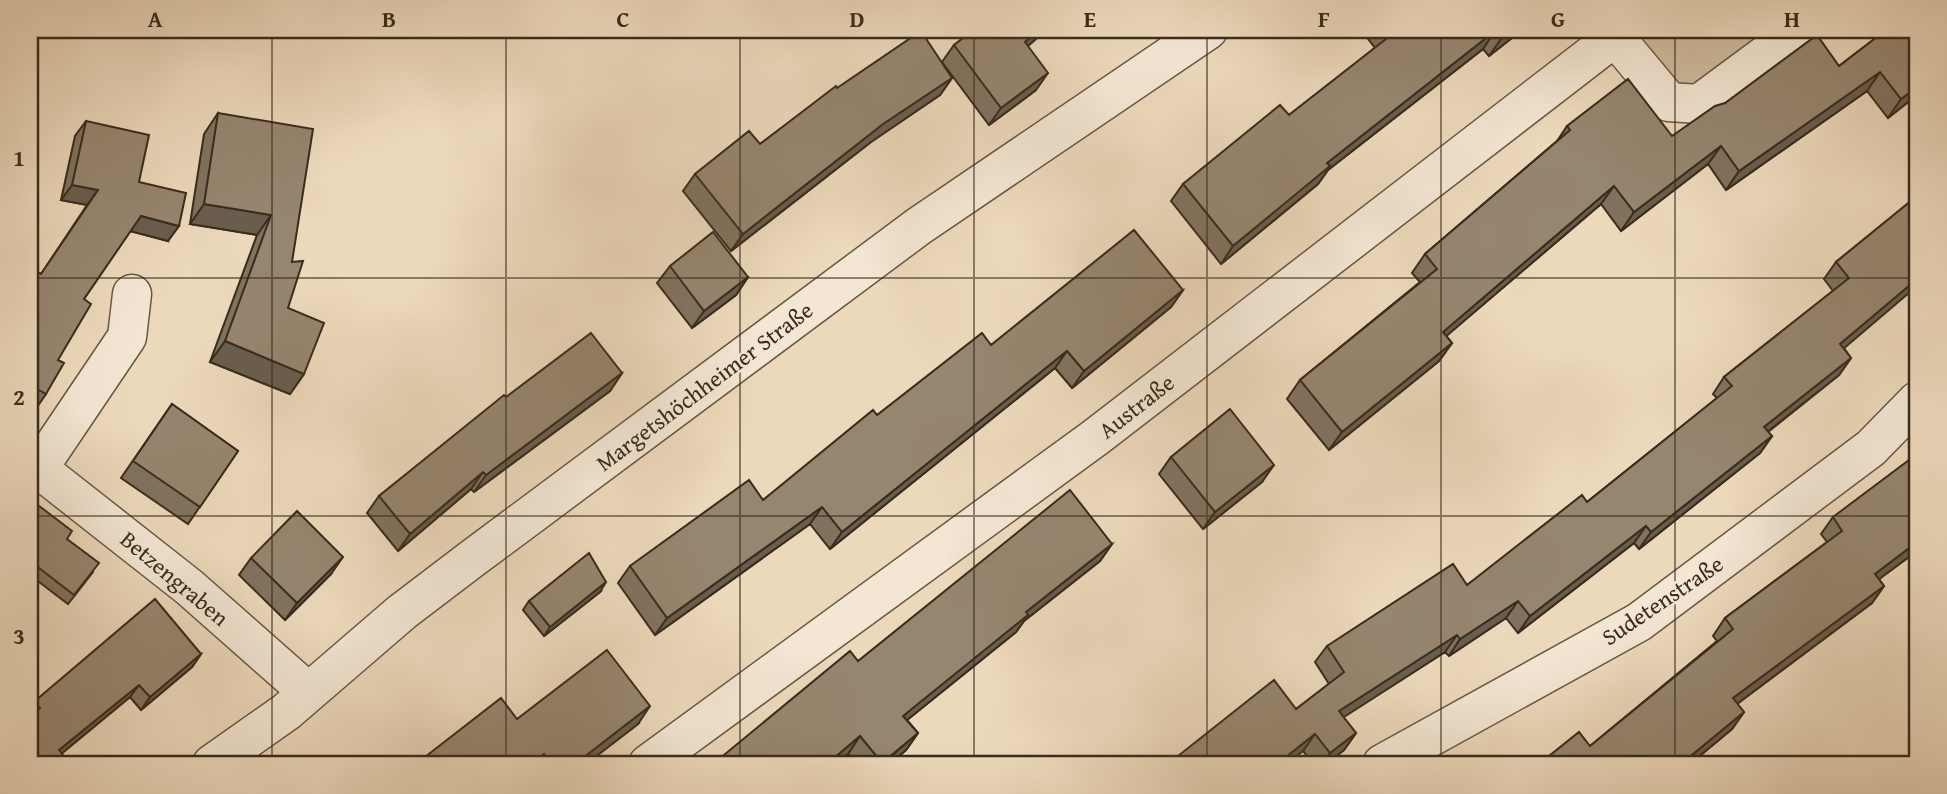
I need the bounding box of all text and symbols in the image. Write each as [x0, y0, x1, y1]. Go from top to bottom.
text: A [148, 2, 163, 35]
text: B [382, 2, 396, 35]
text: C [616, 2, 630, 35]
text: D [850, 2, 865, 35]
text: E [1084, 2, 1096, 35]
text: F [1318, 2, 1330, 35]
text: G [1551, 2, 1565, 35]
text: H [1784, 2, 1800, 35]
text: 1 [13, 141, 25, 174]
street label: Margetshöchheimer Straße [589, 293, 819, 479]
street label: Austraße [1091, 366, 1181, 446]
text: 2 [13, 380, 25, 413]
street label: Betzengraben [113, 523, 237, 633]
street label: Sudetenstraße [1595, 547, 1729, 653]
text: 3 [13, 619, 25, 652]

